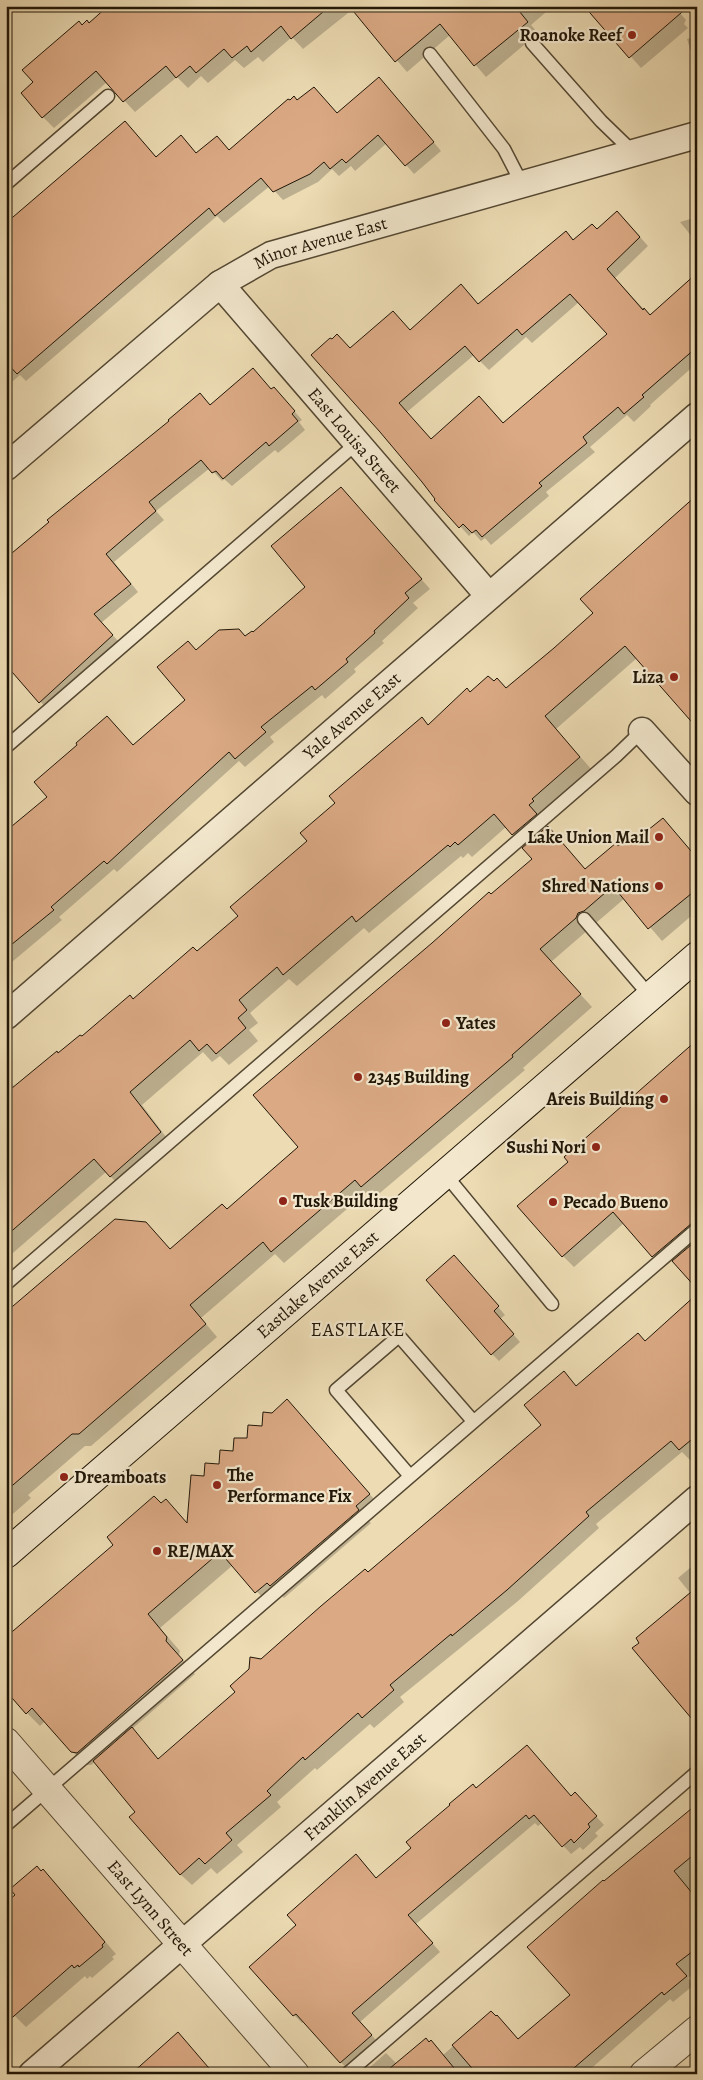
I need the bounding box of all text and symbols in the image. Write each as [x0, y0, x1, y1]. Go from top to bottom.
place label: Roanoke Reef [519, 23, 625, 47]
marker: Roanoke Reef [626, 29, 638, 41]
street label: Minor Avenue East [249, 211, 390, 275]
street label: East Louisa Street [302, 382, 407, 498]
place label: Liza [632, 665, 664, 689]
street label: Yale Avenue East [297, 667, 406, 765]
marker: Liza [668, 671, 680, 683]
place label: Lake Union Mail [527, 825, 649, 849]
marker: Lake Union Mail [653, 831, 665, 843]
place label: Shred Nations [542, 874, 649, 898]
marker: Shred Nations [653, 880, 665, 892]
place label: Yates [455, 1011, 496, 1035]
marker: Yates [440, 1017, 452, 1029]
place label: 2345 Building [368, 1065, 470, 1089]
marker: 2345 Building [352, 1071, 364, 1083]
place label: Areis Building [546, 1087, 655, 1111]
marker: Areis Building [658, 1093, 670, 1105]
place label: Sushi Nori [506, 1135, 586, 1159]
marker: Sushi Nori [590, 1141, 602, 1153]
place label: Tusk Building [293, 1189, 399, 1213]
place label: Pecado Bueno [563, 1190, 668, 1214]
marker: Tusk Building [277, 1195, 289, 1207]
marker: Pecado Bueno [547, 1196, 559, 1208]
street label: Eastlake Avenue East [251, 1225, 384, 1344]
district label: EASTLAKE [310, 1317, 406, 1343]
place label: The Performance Fix [227, 1463, 351, 1508]
place label: Dreamboats [74, 1465, 166, 1489]
marker: Dreamboats [58, 1471, 70, 1483]
marker: The Performance Fix [211, 1479, 223, 1491]
place label: RE/MAX [167, 1539, 234, 1563]
marker: RE/MAX [151, 1545, 163, 1557]
street label: Franklin Avenue East [298, 1726, 431, 1846]
street label: East Lynn Street [102, 1855, 199, 1961]

